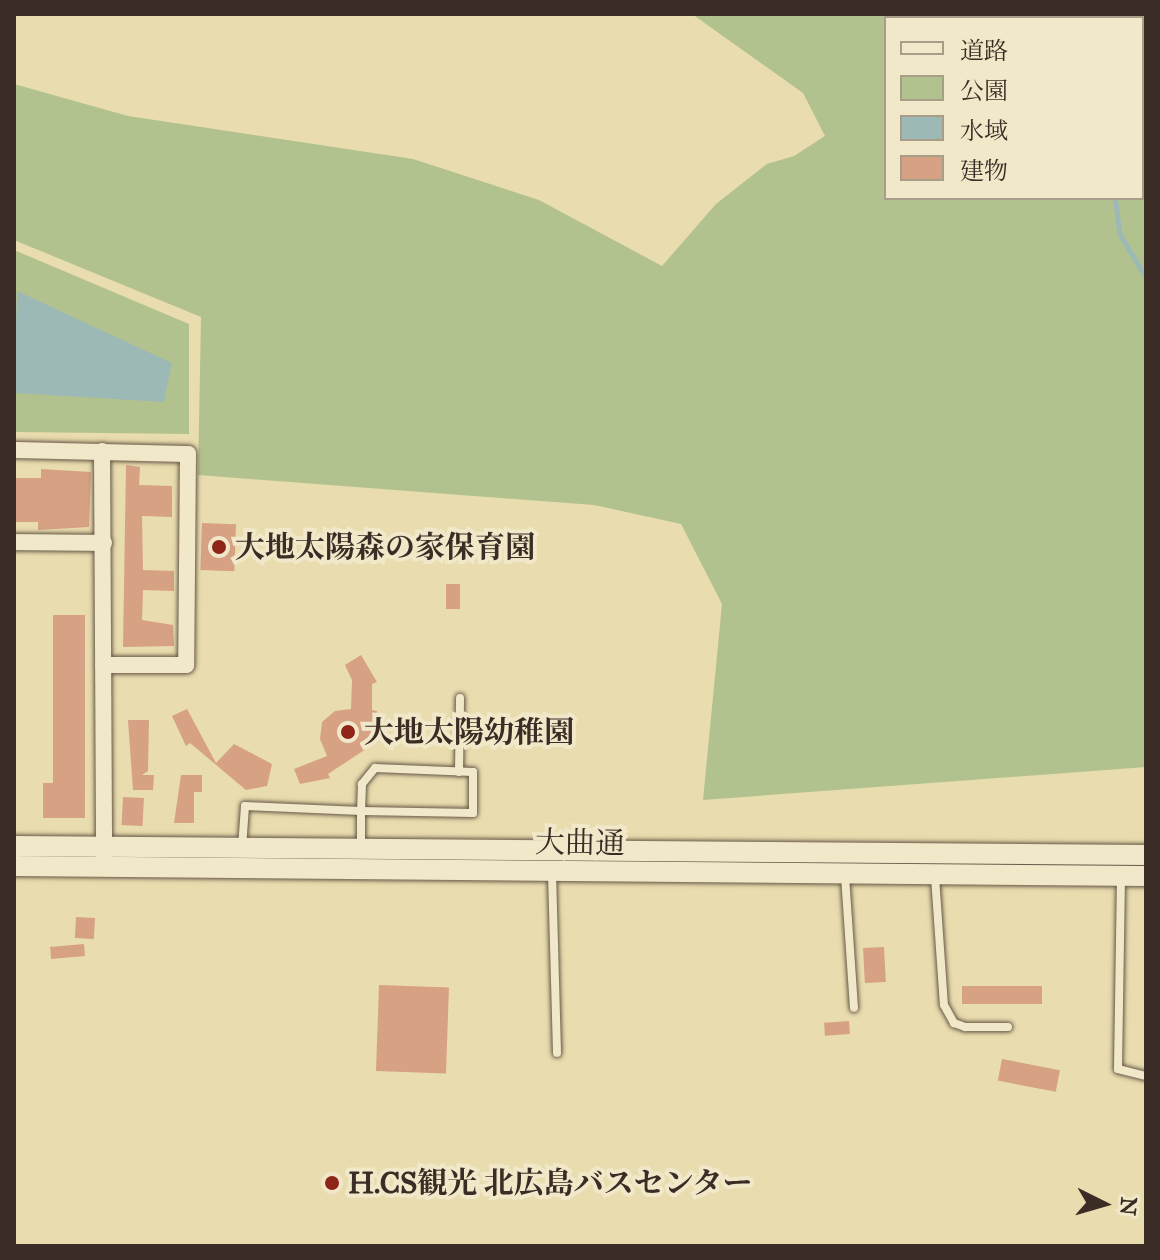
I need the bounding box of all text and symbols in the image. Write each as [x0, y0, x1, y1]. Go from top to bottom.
legend [884, 16, 1144, 200]
text: 道路 [960, 36, 1008, 66]
text: 公園 [960, 76, 1008, 106]
text: 水域 [960, 116, 1008, 146]
text: 建物 [960, 156, 1008, 186]
place label: 大地太陽森の家保育園 [235, 529, 535, 565]
marker: 大地太陽森の家保育園 [210, 538, 228, 556]
place label: 大地太陽幼稚園 [364, 714, 574, 750]
marker: 大地太陽幼稚園 [339, 723, 357, 741]
street label: 大曲通 [535, 824, 625, 862]
north arrow [1064, 1164, 1144, 1244]
place label: H.CS観光 北広島バスセンター [348, 1165, 754, 1201]
marker: H.CS観光 北広島バスセンター [323, 1174, 341, 1192]
text: N [1114, 1196, 1143, 1217]

